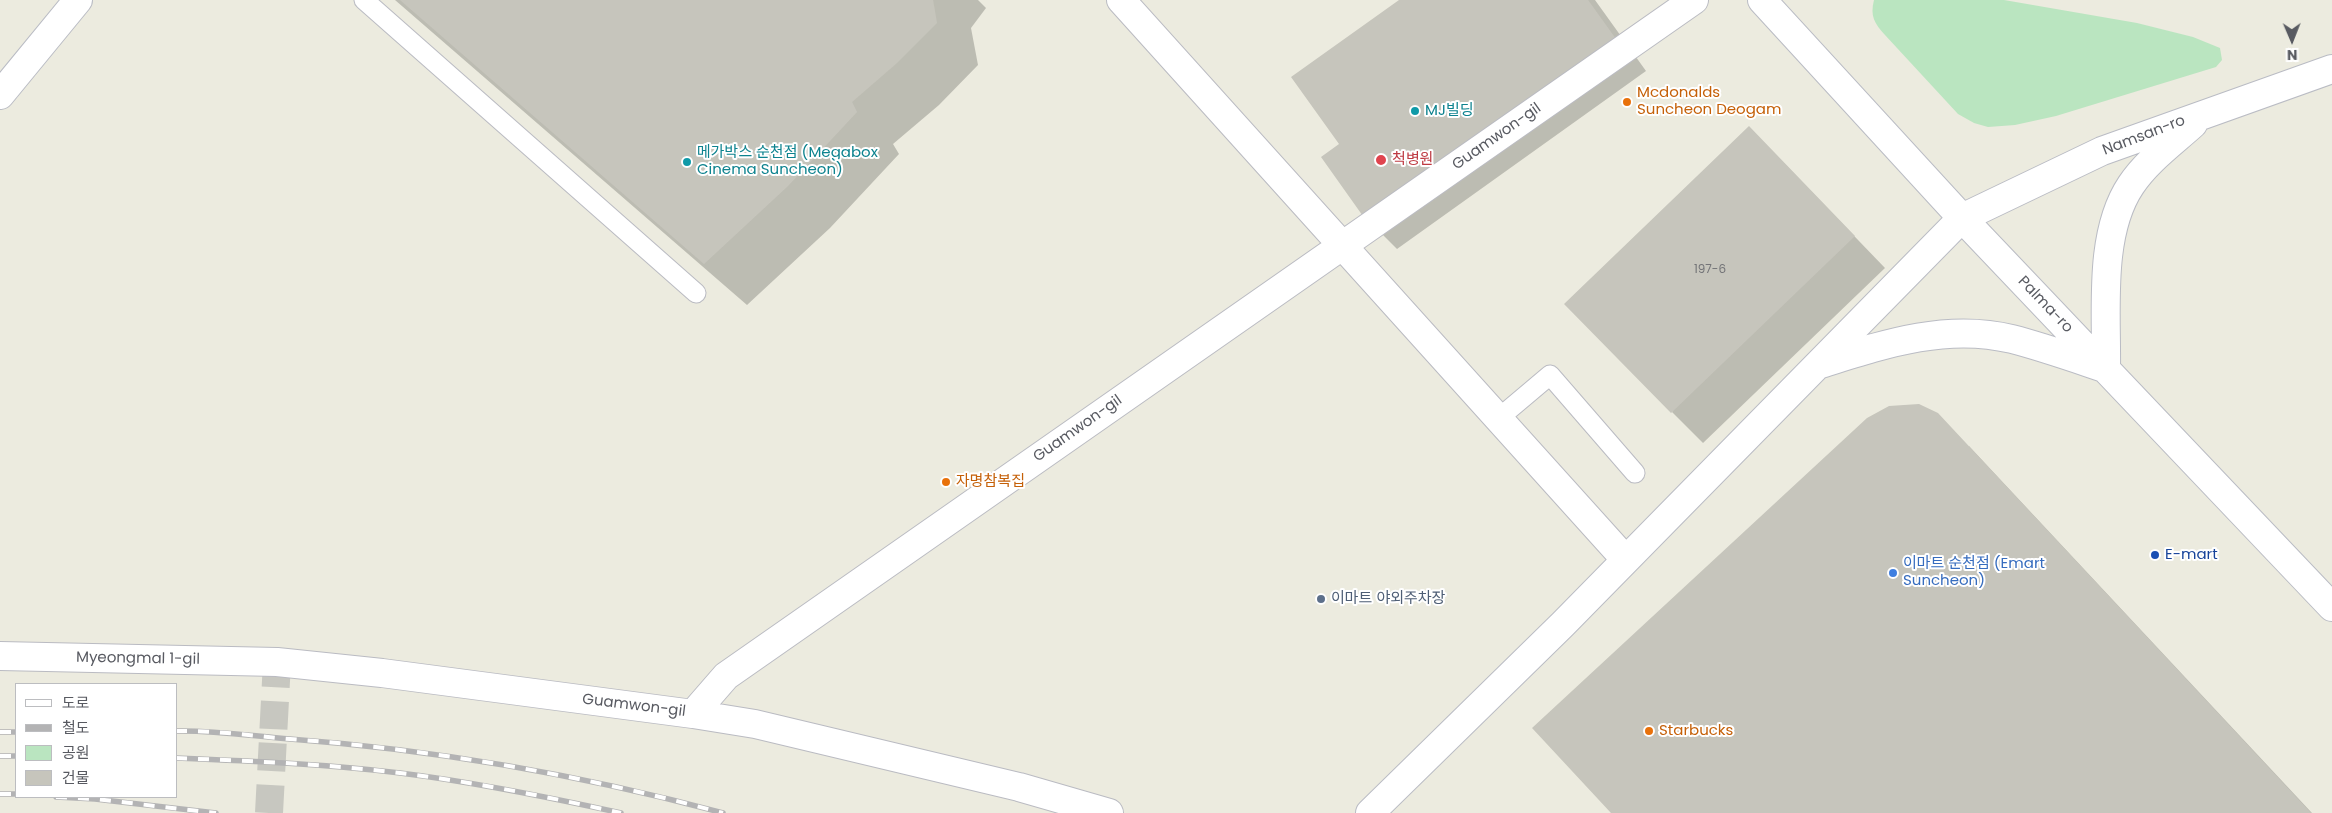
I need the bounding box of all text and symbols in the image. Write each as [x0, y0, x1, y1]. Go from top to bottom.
north arrow [2267, 15, 2317, 65]
text: N [2287, 45, 2298, 65]
place label: Mcdonalds Suncheon Deogam [1637, 84, 1781, 119]
marker: Mcdonalds Suncheon Deogam [1621, 96, 1633, 108]
street label: Guamwon-gil [1449, 100, 1545, 174]
place label: MJ빌딩 [1425, 102, 1473, 120]
marker: MJ빌딩 [1409, 105, 1421, 117]
street label: Namsan-ro [2100, 112, 2188, 160]
place label: 메가박스 순천점 (Megabox Cinema Suncheon) [697, 144, 878, 179]
place label: 척병원 [1392, 151, 1433, 169]
marker: 척병원 [1374, 153, 1388, 167]
marker: 메가박스 순천점 (Megabox Cinema Suncheon) [681, 156, 693, 168]
house number: 197-6 [1694, 263, 1726, 277]
street label: Palma-ro [2014, 273, 2076, 337]
street label: Guamwon-gil [1030, 392, 1126, 466]
place label: 자명참복집 [956, 473, 1025, 491]
marker: 자명참복집 [940, 476, 952, 488]
place label: E-mart [2165, 546, 2218, 564]
marker: E-mart [2149, 549, 2161, 561]
place label: 이마트 순천점 (Emart Suncheon) [1903, 555, 2045, 590]
marker: 이마트 순천점 (Emart Suncheon) [1887, 567, 1899, 579]
place label: 이마트 야외주차장 [1331, 590, 1445, 608]
marker: 이마트 야외주차장 [1315, 593, 1327, 605]
street label: Myeongmal 1-gil [76, 649, 200, 669]
legend [15, 683, 178, 798]
street label: Guamwon-gil [581, 691, 687, 721]
text: 도로 [62, 692, 90, 713]
text: 철도 [62, 717, 90, 738]
place label: Starbucks [1659, 722, 1733, 740]
marker: Starbucks [1643, 725, 1655, 737]
text: 공원 [62, 742, 90, 763]
text: 건물 [62, 767, 90, 788]

